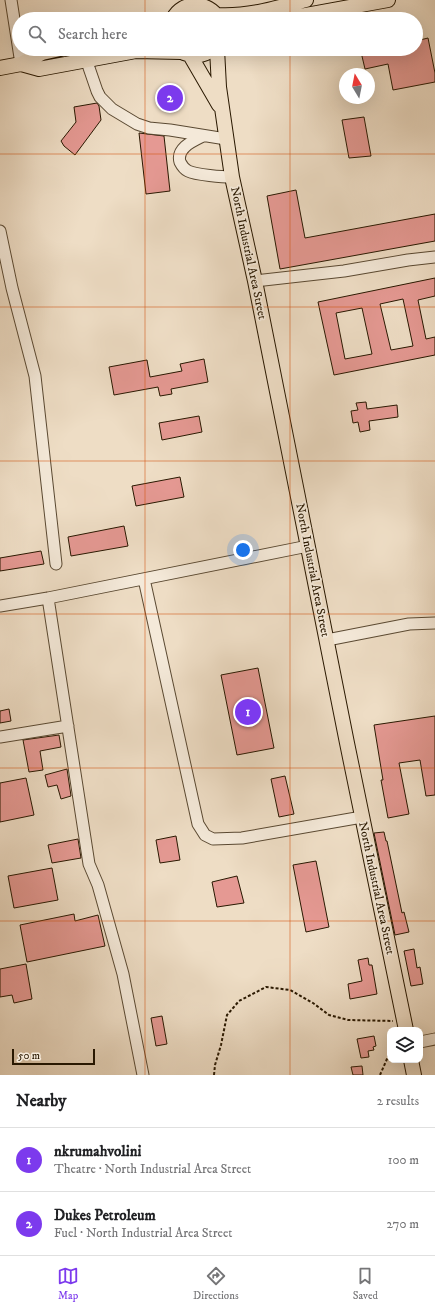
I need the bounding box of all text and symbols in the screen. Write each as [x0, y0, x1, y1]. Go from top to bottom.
search box [12, 12, 423, 56]
icon: search [26, 23, 48, 45]
text: Search here [58, 25, 127, 44]
north arrow [339, 68, 375, 104]
pin: 2 [157, 83, 183, 113]
street label: North Industrial Area Street [227, 185, 270, 321]
street label: North Industrial Area Street [292, 502, 333, 638]
your location [233, 540, 253, 560]
pin: 1 [235, 697, 261, 727]
street label: North Industrial Area Street [355, 820, 398, 956]
map controls [387, 1027, 423, 1063]
button: layers [387, 1027, 423, 1063]
scale bar [12, 1047, 95, 1066]
text: 50 m [18, 1049, 40, 1063]
text: Nearby [16, 1090, 66, 1112]
text: 2 results [377, 1093, 419, 1109]
text: nkrumahvolini [54, 1142, 141, 1161]
text: 1 [27, 1152, 31, 1168]
text: 100 m [388, 1152, 419, 1168]
text: Theatre · North Industrial Area Street [54, 1161, 251, 1177]
text: Dukes Petroleum [54, 1206, 156, 1225]
text: 2 [26, 1216, 32, 1232]
text: 270 m [387, 1216, 419, 1232]
text: Fuel · North Industrial Area Street [54, 1225, 233, 1241]
tab: Map [57, 1265, 79, 1303]
tab: Directions [193, 1265, 239, 1303]
tab: Saved [353, 1265, 378, 1303]

